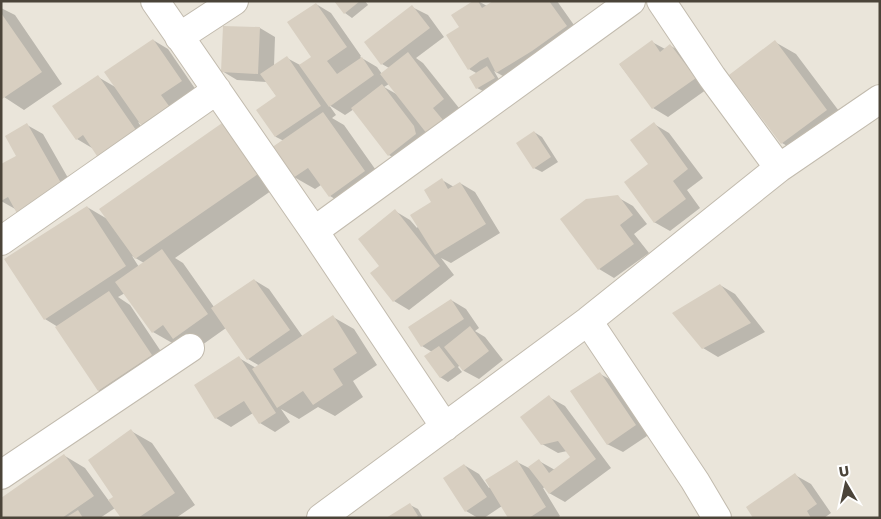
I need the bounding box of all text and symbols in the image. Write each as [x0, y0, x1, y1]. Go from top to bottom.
north arrow [821, 459, 871, 509]
text: U [838, 461, 850, 480]

